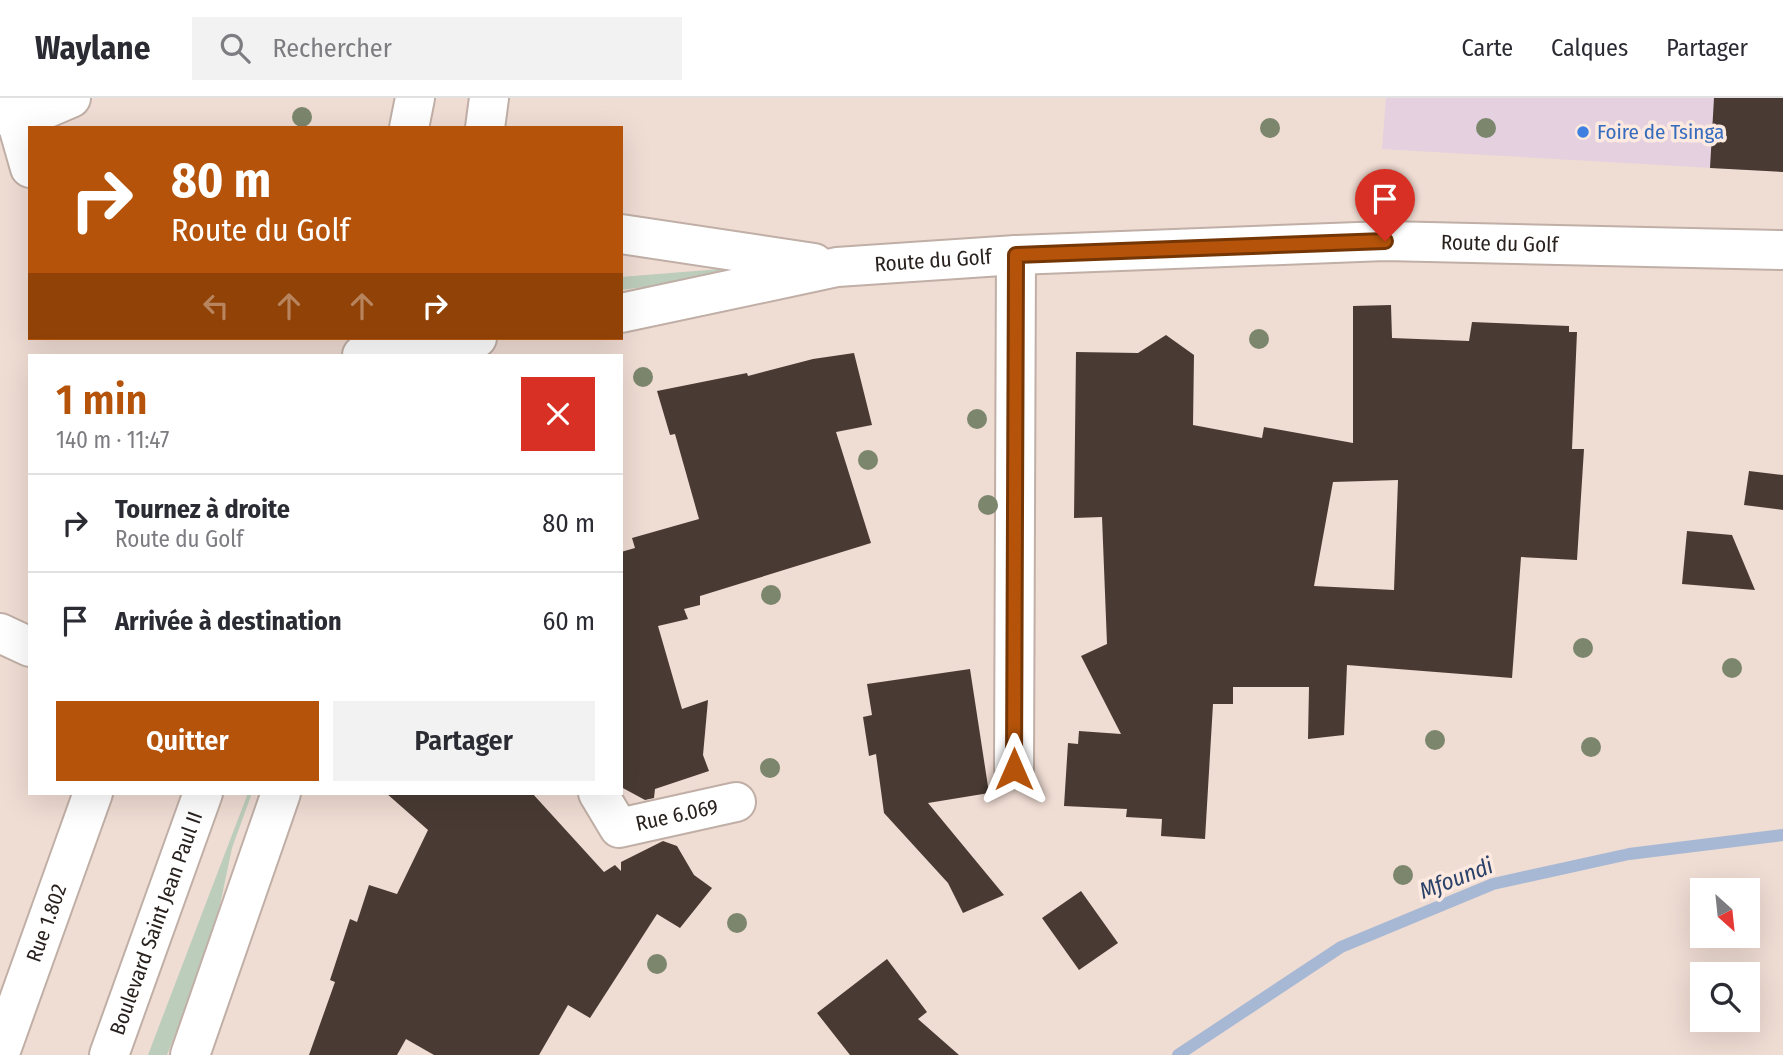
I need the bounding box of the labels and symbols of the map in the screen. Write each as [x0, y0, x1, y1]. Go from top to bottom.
place label: Foire de Tsinga [1597, 119, 1724, 145]
marker: Foire de Tsinga [1575, 124, 1591, 140]
pin [1355, 169, 1415, 241]
street label: Route du Golf [1441, 229, 1560, 258]
street label: Route du Golf [874, 244, 994, 277]
position arrow [977, 732, 1051, 806]
street label: Rue 6.069 [633, 793, 720, 837]
street label: Boulevard Saint Jean Paul II [104, 808, 208, 1038]
water label: Mfoundi [1415, 851, 1497, 905]
north arrow [1690, 878, 1760, 948]
street label: Rue 1.802 [21, 881, 72, 966]

